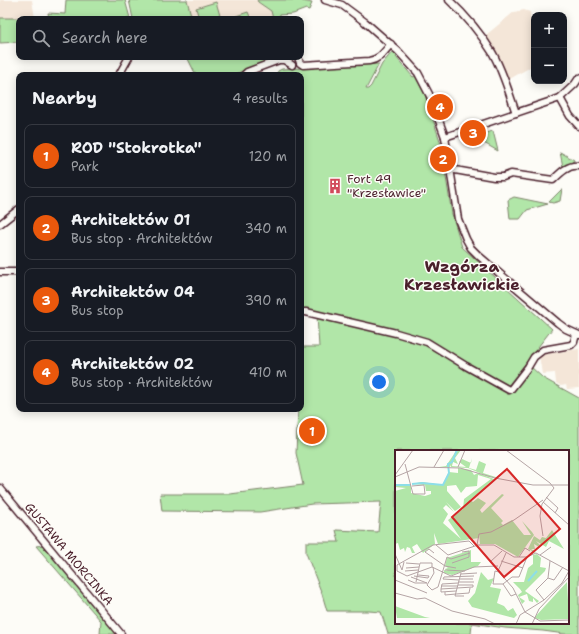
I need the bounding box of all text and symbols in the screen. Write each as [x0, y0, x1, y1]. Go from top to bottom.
map controls [531, 12, 567, 84]
button: + [531, 12, 567, 48]
search box [16, 16, 304, 60]
icon: search [30, 27, 52, 49]
text: Search here [62, 28, 148, 48]
button: − [531, 48, 567, 84]
text: Nearby [32, 87, 97, 109]
text: 4 results [232, 90, 288, 107]
pin: 4 [427, 92, 453, 122]
pin: 3 [460, 118, 486, 148]
text: ROD "Stokrotka" [71, 138, 202, 158]
pin: 2 [430, 144, 456, 174]
text: 1 [43, 148, 49, 165]
text: 120 m [249, 148, 287, 165]
text: Park [71, 158, 99, 175]
place label: Fort 49 "Krzesławice" [347, 171, 426, 201]
building icon: Fort 49 "Krzesławice" [326, 177, 344, 195]
text: Architektów 01 [71, 210, 190, 230]
text: 2 [41, 220, 51, 237]
text: 340 m [245, 220, 287, 237]
text: Bus stop · Architektów [71, 230, 212, 247]
district label: Wzgórza Krzesławickie [404, 256, 520, 295]
text: Architektów 04 [71, 282, 194, 302]
text: 3 [41, 292, 51, 309]
text: 390 m [245, 292, 287, 309]
text: Bus stop [71, 302, 123, 319]
text: Architektów 02 [71, 354, 194, 374]
text: 4 [41, 364, 51, 381]
text: 410 m [249, 364, 287, 381]
your location [369, 372, 389, 392]
text: Bus stop · Architektów [71, 374, 212, 391]
pin: 1 [299, 416, 325, 446]
inset map [395, 450, 569, 624]
street label: GUSTAWA MORCINKA [21, 499, 117, 609]

